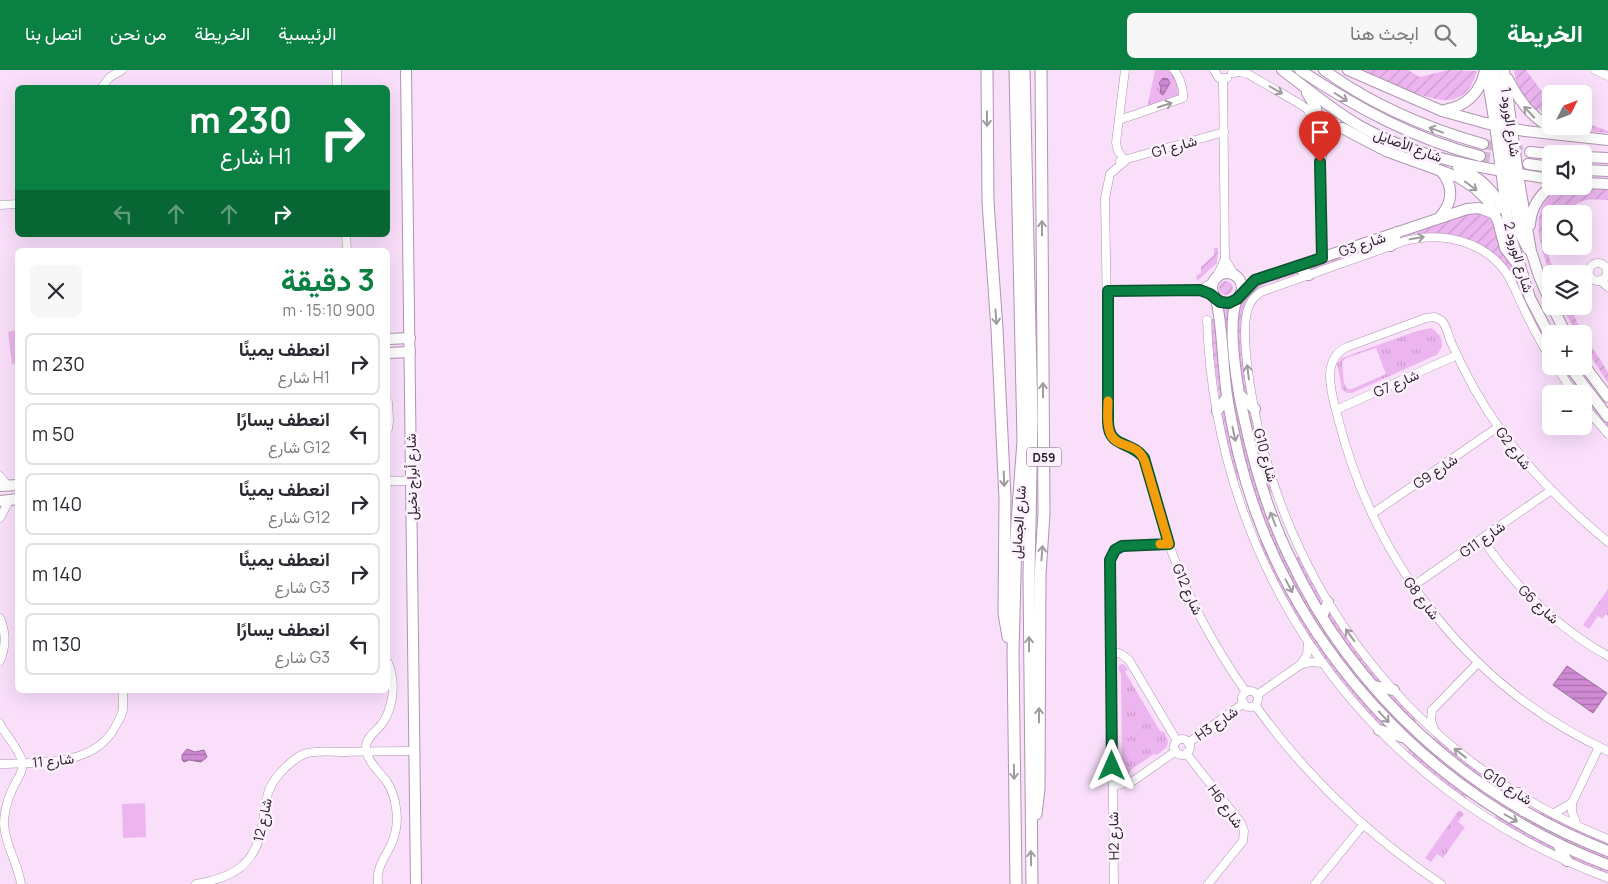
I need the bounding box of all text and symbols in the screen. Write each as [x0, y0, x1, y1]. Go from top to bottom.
search box [1127, 13, 1477, 58]
text: الخريطة [1507, 16, 1583, 49]
text: ابحث هنا [1350, 20, 1419, 46]
text: اتصل بنا [25, 21, 82, 45]
text: من نحن [110, 21, 167, 45]
text: الخريطة [195, 21, 250, 45]
text: الرئيسية [278, 21, 336, 45]
icon: search [1431, 21, 1459, 49]
north arrow [1542, 85, 1592, 135]
map controls [1542, 85, 1592, 435]
one-way arrow [1268, 86, 1283, 95]
street label: شارع الورود 1 [1495, 86, 1525, 158]
one-way arrow [1334, 92, 1348, 102]
text: 230 m [189, 96, 292, 144]
one-way arrow [1157, 100, 1173, 110]
icon: right [310, 105, 375, 170]
one-way arrow [1523, 105, 1535, 118]
one-way arrow [982, 110, 992, 126]
pin [1299, 111, 1341, 162]
icon: arrive [1306, 118, 1334, 146]
street label: شارع الأصايل [1370, 124, 1445, 168]
one-way arrow [1429, 125, 1445, 134]
street label: G1 شارع [1149, 130, 1199, 163]
text: H1 شارع [220, 141, 292, 171]
button: sound [1542, 145, 1592, 195]
one-way arrow [1464, 181, 1478, 191]
icon: left [109, 200, 137, 228]
icon: ahead [162, 200, 190, 228]
icon: ahead [215, 200, 243, 228]
icon: right [268, 200, 296, 228]
button: search [1542, 205, 1592, 255]
street label: شارع الورود 2 [1498, 219, 1538, 295]
one-way arrow [1037, 220, 1047, 236]
street label: G3 شارع [1336, 227, 1389, 263]
one-way arrow [1408, 233, 1424, 243]
text: 3 دقيقة [281, 259, 375, 300]
button: close [30, 265, 82, 317]
button: layers [1542, 265, 1592, 315]
text: 900 m · 15:10 [282, 299, 375, 321]
one-way arrow [992, 309, 1001, 325]
button: + [1542, 325, 1592, 375]
text: انعطف يمينًا [239, 336, 330, 362]
icon: right [345, 350, 373, 378]
text: 230 m [32, 351, 85, 377]
one-way arrow [1243, 364, 1253, 380]
street label: G7 شارع [1370, 365, 1423, 403]
text: H1 شارع [277, 366, 330, 388]
one-way arrow [1038, 383, 1048, 399]
button: − [1542, 385, 1592, 435]
text: انعطف يسارًا [236, 406, 330, 432]
icon: left [345, 420, 373, 448]
text: 50 m [32, 421, 75, 447]
street label: G2 شارع [1490, 423, 1536, 474]
one-way arrow [1230, 425, 1239, 441]
street label: G10 شارع [1248, 426, 1282, 484]
street label: شارع أبراج نخيل [401, 433, 423, 520]
text: G12 شارع [268, 436, 330, 458]
road number: D59 [1026, 448, 1062, 467]
street label: G9 شارع [1409, 449, 1462, 494]
one-way arrow [999, 471, 1008, 487]
text: انعطف يمينًا [239, 476, 330, 502]
street label: شارع الجمايل [1006, 485, 1032, 560]
icon: right [345, 490, 373, 518]
text: 140 m [32, 491, 82, 517]
text: G12 شارع [268, 506, 330, 528]
one-way arrow [1268, 511, 1277, 527]
street label: G11 شارع [1455, 516, 1510, 563]
one-way arrow [1037, 545, 1046, 561]
text: انعطف يمينًا [239, 546, 330, 572]
icon: right [345, 560, 373, 588]
street label: G12 شارع [1166, 560, 1208, 618]
text: 140 m [32, 561, 82, 587]
street label: G8 شارع [1398, 573, 1444, 624]
text: G3 شارع [274, 576, 330, 598]
one-way arrow [1284, 579, 1294, 594]
street label: G6 شارع [1513, 580, 1564, 629]
text: انعطف يسارًا [236, 616, 330, 642]
one-way arrow [1345, 628, 1355, 642]
icon: left [345, 630, 373, 658]
text: 130 m [32, 631, 81, 657]
one-way arrow [1024, 636, 1034, 652]
text: G3 شارع [274, 646, 330, 668]
street label: H3 شارع [1191, 701, 1242, 746]
one-way arrow [1034, 707, 1044, 724]
one-way arrow [1378, 711, 1390, 724]
position arrow [1085, 739, 1137, 791]
street label: شارع 11 [31, 748, 75, 774]
one-way arrow [1453, 748, 1467, 758]
one-way arrow [1009, 763, 1019, 779]
street label: G10 شارع [1479, 763, 1536, 811]
street label: H6 شارع [1202, 780, 1248, 833]
street label: شارع 12 [248, 796, 278, 844]
street label: H2 شارع [1103, 812, 1125, 860]
one-way arrow [1503, 814, 1518, 823]
one-way arrow [1026, 851, 1036, 867]

